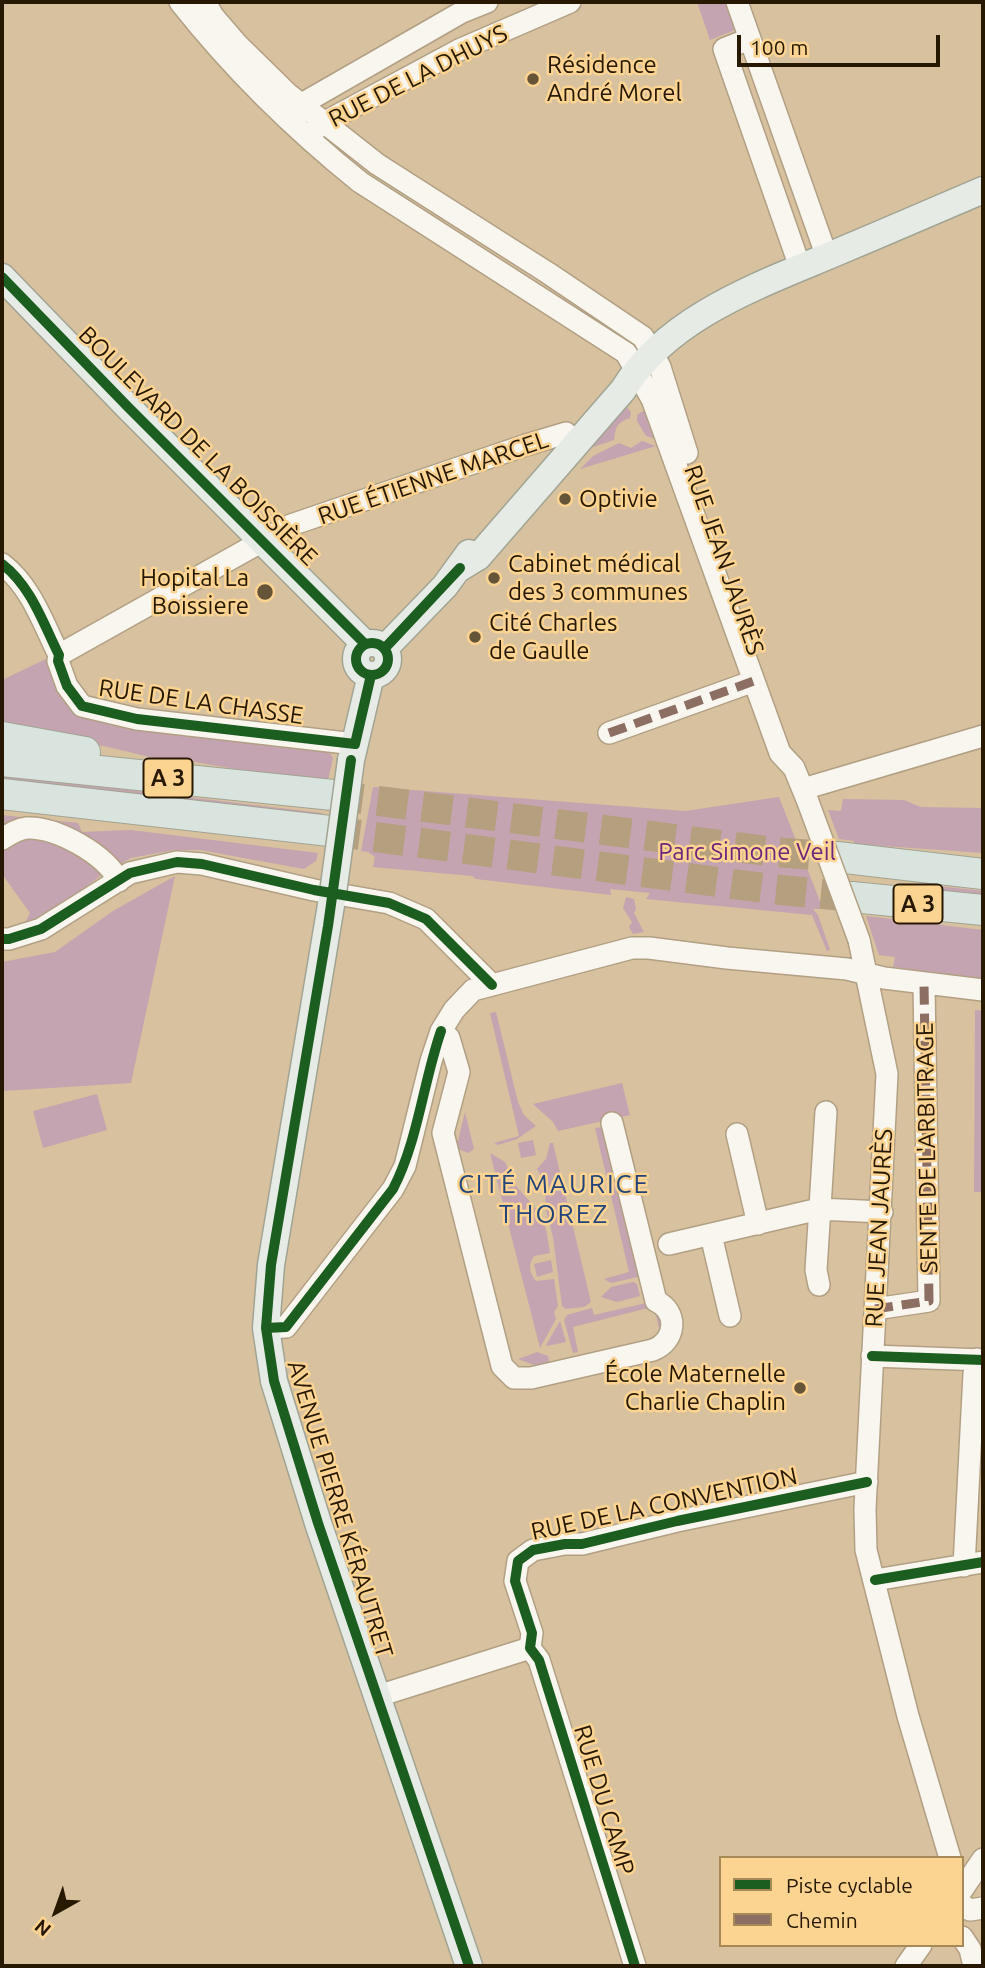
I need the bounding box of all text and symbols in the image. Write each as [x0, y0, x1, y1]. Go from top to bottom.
street label: RUE DE LA DHUYS [324, 19, 512, 133]
scale bar [740, 21, 943, 65]
text: 100 m [750, 35, 808, 59]
place label: Résidence André Morel [547, 51, 682, 107]
marker: Résidence André Morel [525, 71, 541, 87]
street label: BOULEVARD DE LA BOISSIÈRE [73, 321, 323, 571]
street label: RUE ÉTIENNE MARCEL [314, 425, 552, 531]
street label: RUE JEAN JAURÈS [678, 461, 770, 659]
place label: Optivie [579, 485, 658, 513]
marker: Optivie [557, 491, 573, 507]
place label: Cabinet médical des 3 communes [508, 550, 688, 606]
place label: Hopital La Boissiere [140, 564, 249, 620]
marker: Cabinet médical des 3 communes [486, 570, 502, 586]
marker: Hopital La Boissiere [255, 582, 275, 602]
place label: Cité Charles de Gaulle [489, 609, 617, 665]
marker: Cité Charles de Gaulle [467, 629, 483, 645]
street label: RUE DE LA CHASSE [97, 673, 305, 731]
road number: A 3 [144, 758, 192, 798]
park label: Parc Simone Veil [658, 838, 836, 866]
road number: A 3 [894, 884, 942, 923]
street label: SENTE DE L'ARBITRAGE [910, 1022, 944, 1274]
street label: RUE JEAN JAURÈS [859, 1128, 899, 1328]
district label: CITÉ MAURICE THOREZ [459, 1168, 649, 1230]
street label: AVENUE PIERRE KÉRAUTRET [281, 1357, 399, 1661]
place label: École Maternelle Charlie Chaplin [605, 1360, 786, 1416]
marker: École Maternelle Charlie Chaplin [792, 1380, 808, 1396]
street label: RUE DE LA CONVENTION [528, 1462, 800, 1546]
street label: RUE DU CAMP [568, 1722, 640, 1878]
legend [719, 1856, 964, 1947]
text: Piste cyclable [786, 1873, 913, 1897]
north arrow [21, 1877, 91, 1947]
text: Chemin [786, 1908, 858, 1932]
text: N [30, 1915, 55, 1941]

